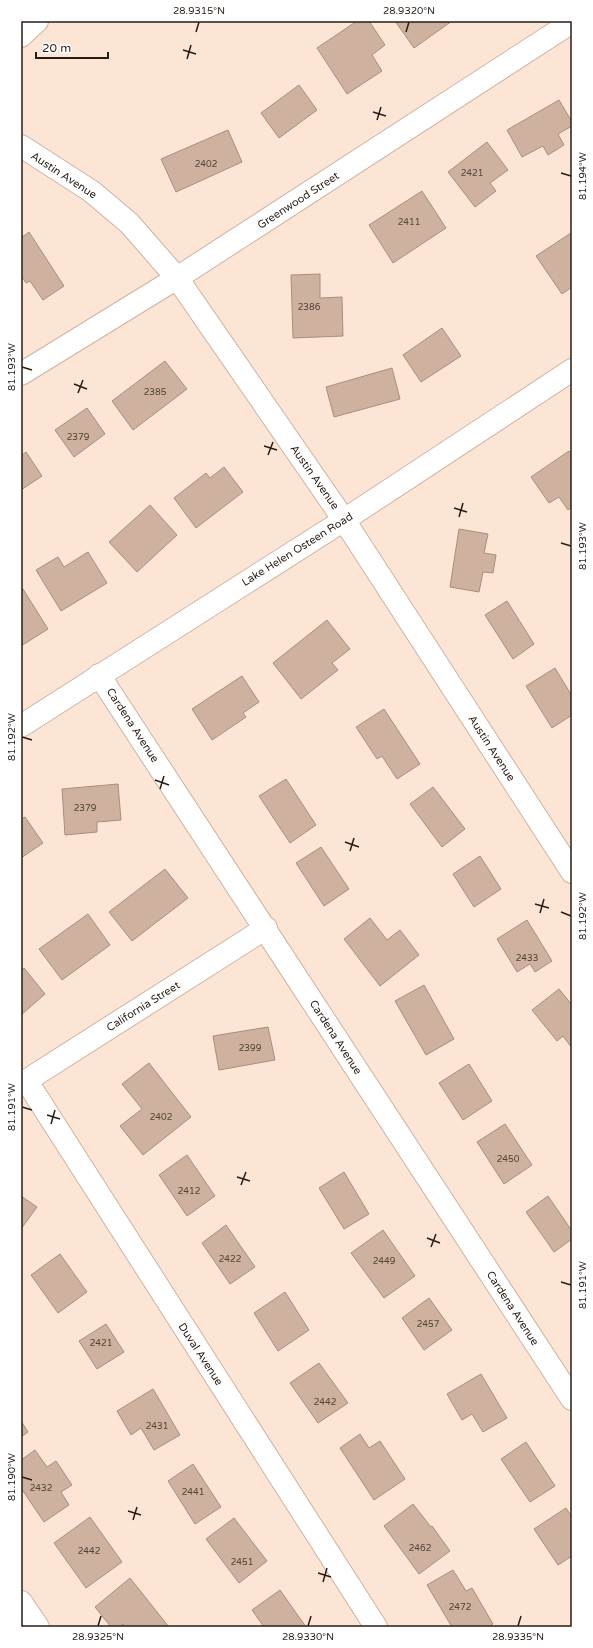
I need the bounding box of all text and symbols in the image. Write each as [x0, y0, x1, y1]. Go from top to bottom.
text: 28.9315°N [173, 5, 225, 17]
text: 28.9320°N [383, 5, 435, 17]
scale bar [36, 34, 108, 60]
text: 20 m [42, 41, 71, 55]
street label: Austin Avenue [28, 149, 99, 202]
text: 81.194°W [577, 152, 589, 200]
house number: 2402 [195, 159, 217, 170]
house number: 2421 [461, 168, 483, 179]
street label: Greenwood Street [255, 169, 342, 232]
house number: 2411 [398, 217, 420, 228]
house number: 2386 [298, 302, 321, 313]
text: 81.193°W [6, 343, 18, 391]
house number: 2385 [144, 387, 167, 398]
house number: 2379 [67, 432, 90, 443]
street label: Austin Avenue [288, 442, 342, 512]
street label: Lake Helen Osteen Road [239, 510, 355, 589]
text: 81.193°W [577, 522, 589, 570]
street label: Cardena Avenue [104, 686, 161, 765]
text: 81.192°W [6, 713, 18, 761]
street label: Austin Avenue [465, 713, 518, 784]
house number: 2379 [74, 803, 97, 814]
text: 81.192°W [577, 892, 589, 940]
house number: 2433 [516, 953, 538, 964]
street label: California Street [104, 979, 182, 1034]
street label: Cardena Avenue [307, 998, 364, 1077]
house number: 2399 [239, 1043, 262, 1054]
text: 81.191°W [6, 1083, 18, 1131]
house number: 2402 [150, 1112, 172, 1123]
house number: 2450 [497, 1154, 520, 1165]
house number: 2412 [178, 1186, 200, 1197]
house number: 2422 [219, 1254, 241, 1265]
house number: 2449 [373, 1256, 396, 1267]
text: 81.191°W [577, 1261, 589, 1309]
street label: Cardena Avenue [484, 1269, 541, 1348]
house number: 2457 [417, 1319, 440, 1330]
street label: Duval Avenue [176, 1321, 226, 1388]
house number: 2421 [90, 1338, 112, 1349]
house number: 2442 [314, 1397, 336, 1408]
house number: 2431 [146, 1421, 168, 1432]
text: 81.190°W [6, 1453, 18, 1501]
house number: 2432 [30, 1483, 52, 1494]
house number: 2441 [182, 1487, 204, 1498]
house number: 2462 [409, 1543, 431, 1554]
house number: 2442 [78, 1546, 100, 1557]
house number: 2451 [231, 1557, 253, 1568]
house number: 2472 [449, 1602, 471, 1613]
text: 28.9325°N [72, 1631, 124, 1643]
text: 28.9330°N [282, 1631, 334, 1643]
text: 28.9335°N [492, 1631, 544, 1643]

